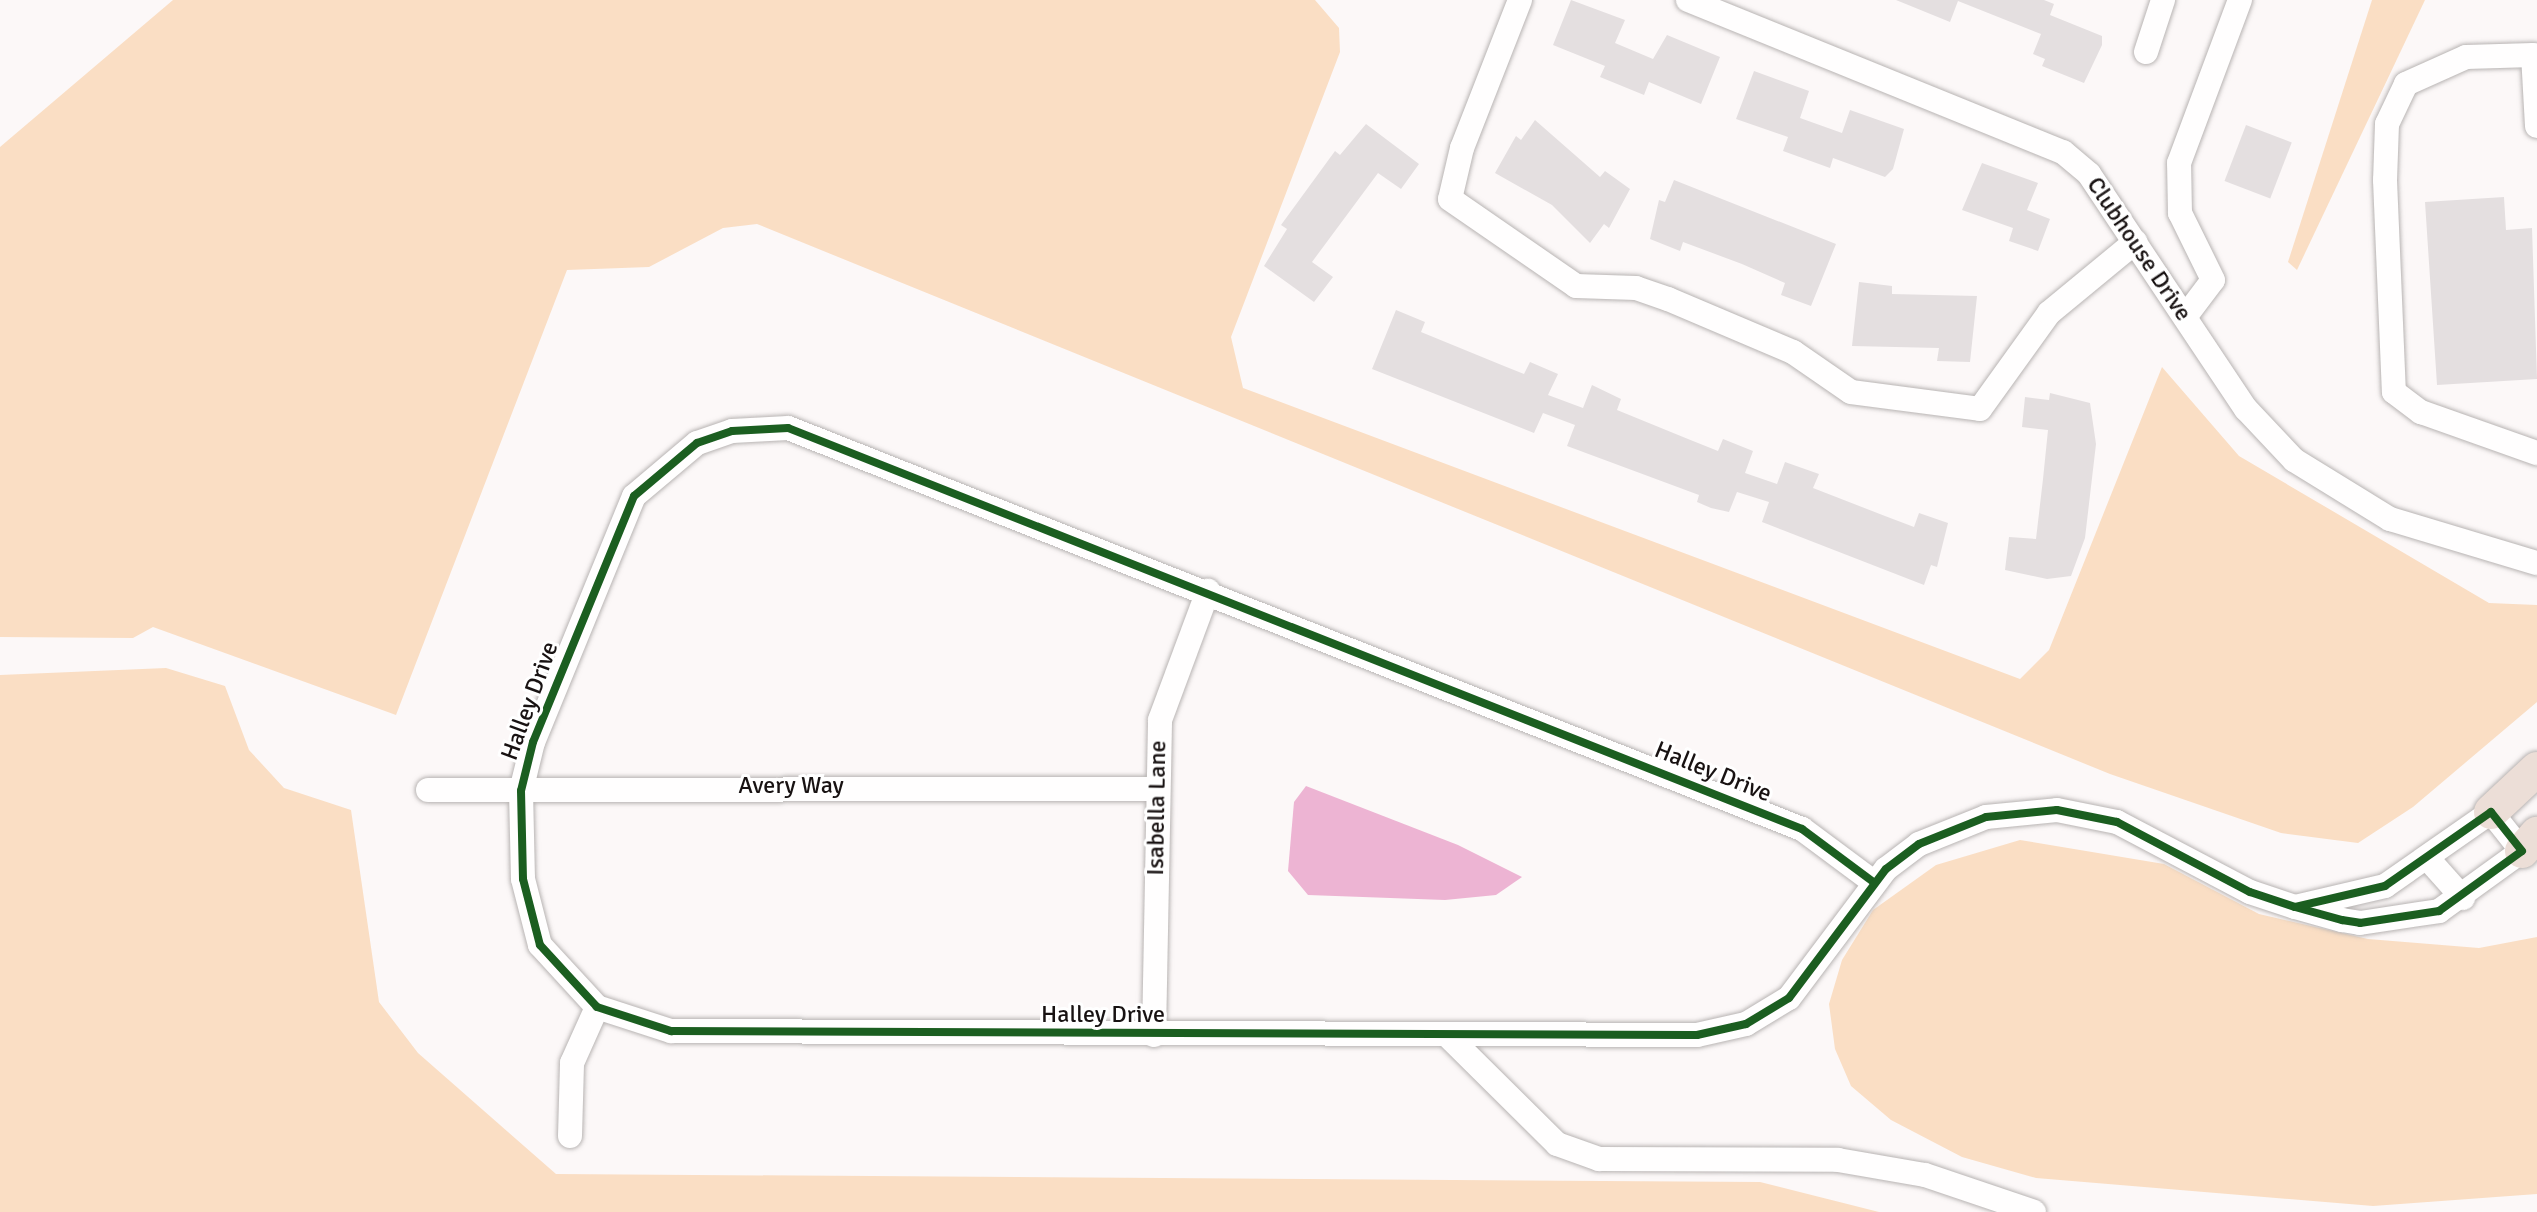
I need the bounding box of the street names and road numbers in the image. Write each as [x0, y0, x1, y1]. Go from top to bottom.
street label: Clubhouse Drive [2080, 172, 2198, 326]
street label: Halley Drive [495, 638, 565, 764]
street label: Halley Drive [1650, 735, 1776, 809]
street label: Isabella Lane [1141, 740, 1173, 876]
street label: Avery Way [738, 772, 844, 800]
street label: Halley Drive [1041, 1001, 1165, 1029]

